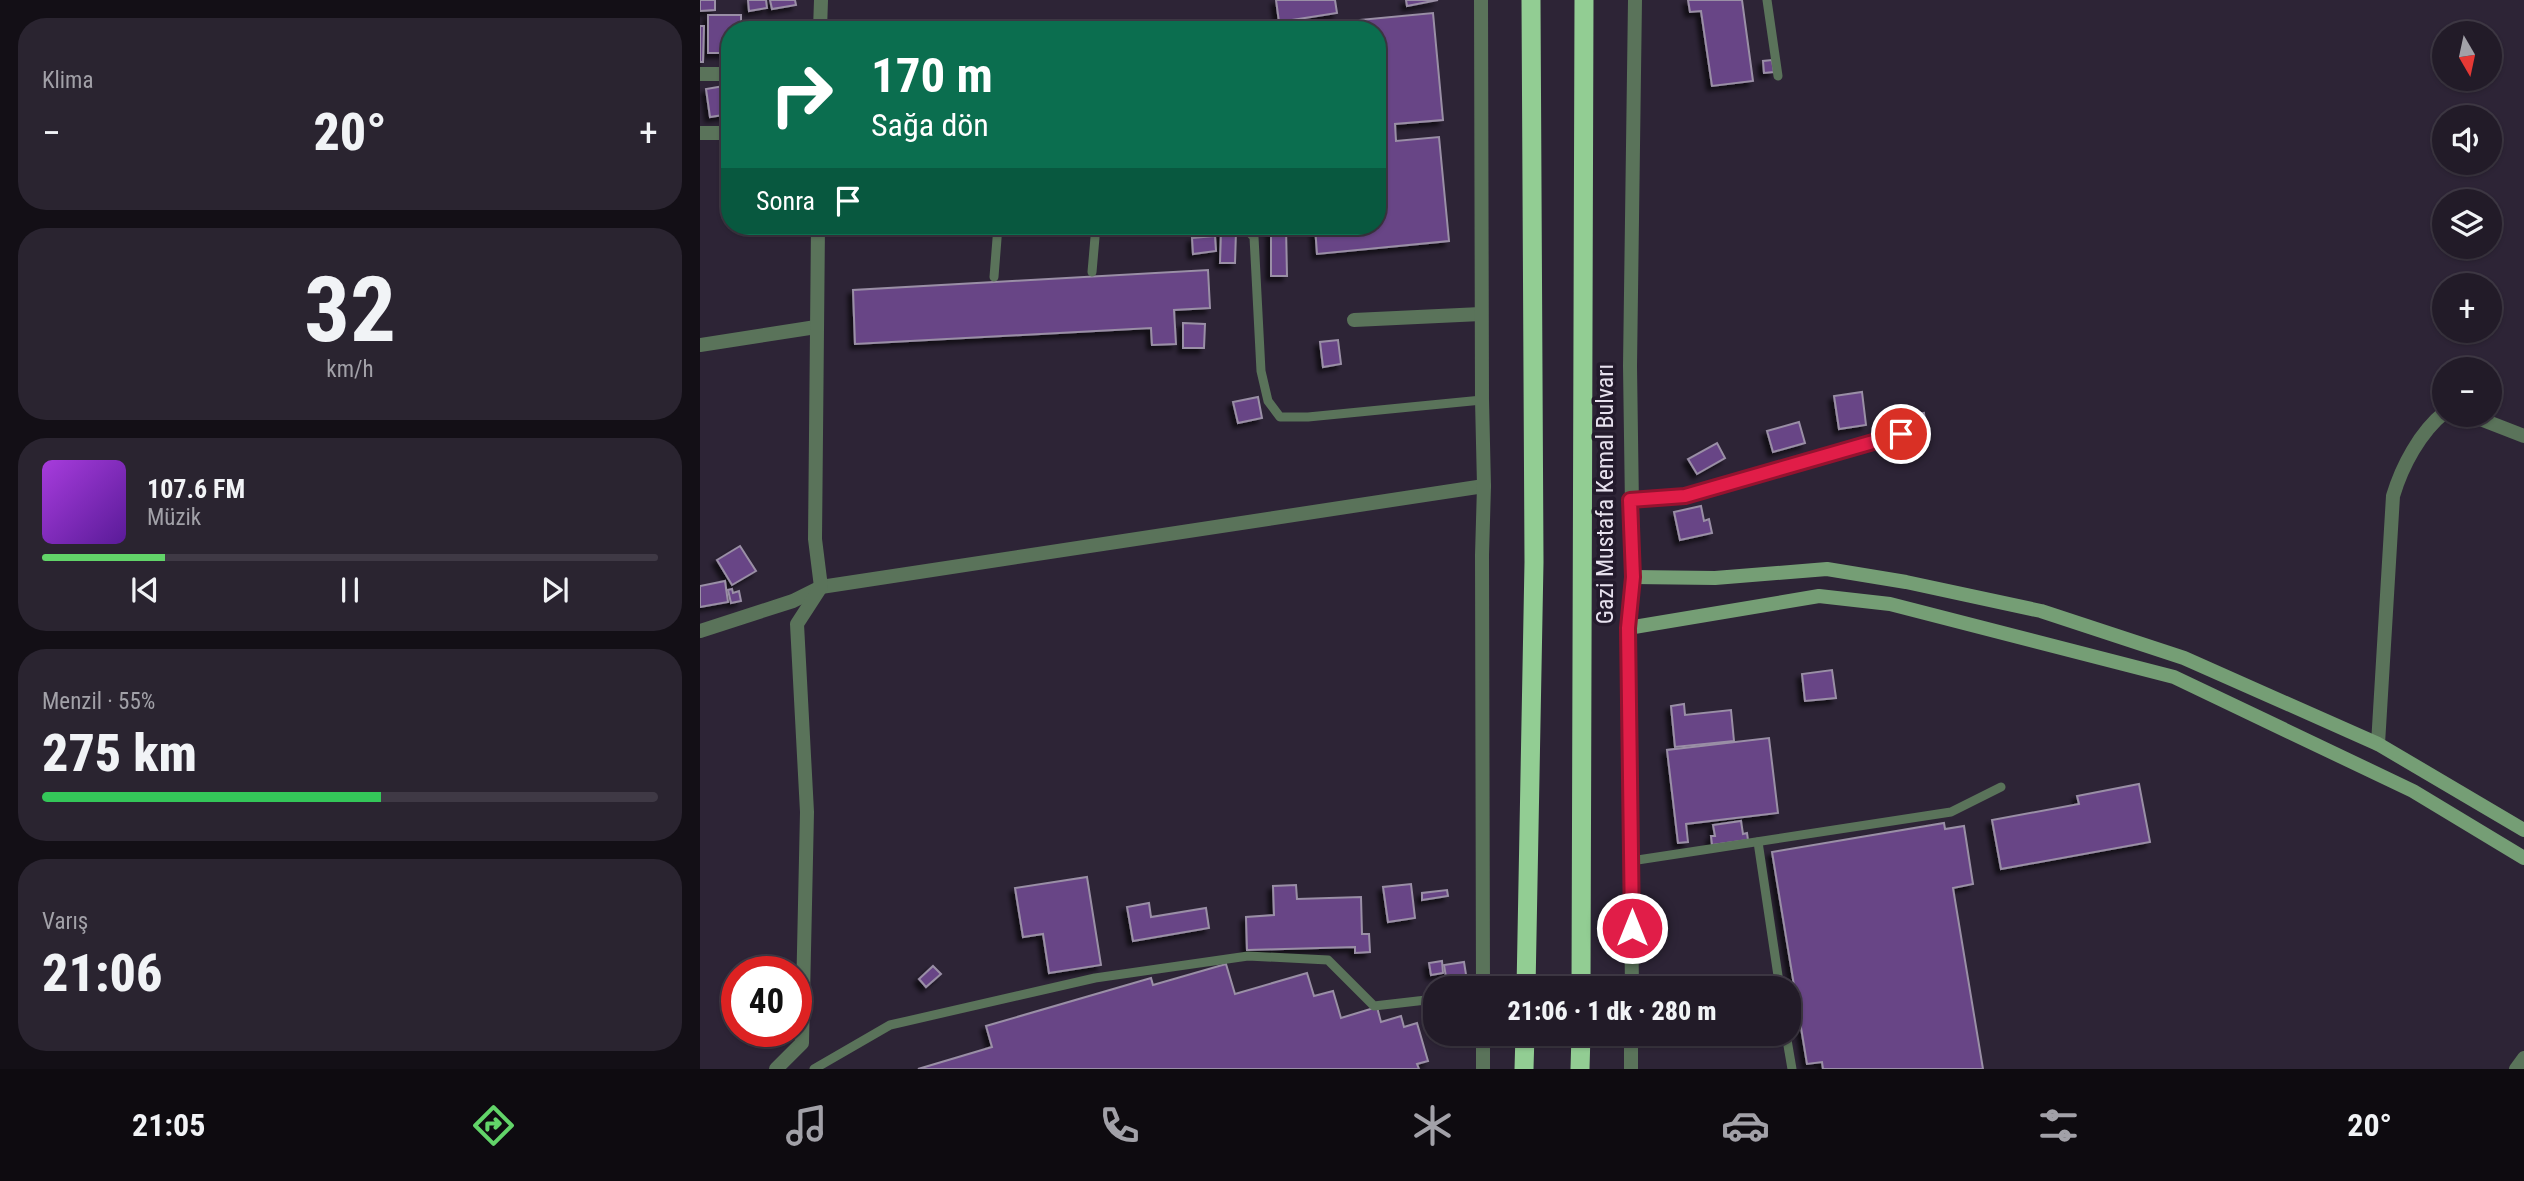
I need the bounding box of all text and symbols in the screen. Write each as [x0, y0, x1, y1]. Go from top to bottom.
north arrow [2432, 21, 2502, 91]
map controls [2432, 21, 2502, 427]
text: 170 m [871, 47, 993, 104]
icon: right [756, 49, 847, 140]
text: Klima [42, 67, 93, 94]
text: 20° [313, 102, 387, 163]
button: sound [2432, 105, 2502, 175]
text: Sağa dön [871, 106, 989, 144]
text: − [42, 111, 61, 155]
text: + [639, 111, 658, 155]
icon: arrive [829, 182, 867, 220]
text: Sonra [756, 186, 815, 216]
button: layers [2432, 189, 2502, 259]
text: 32 [304, 257, 396, 363]
button: + [2432, 273, 2502, 343]
text: km/h [326, 356, 374, 383]
button: − [2432, 357, 2502, 427]
street label: Gazi Mustafa Kemal Bulvarı [1591, 364, 1619, 624]
pin [1871, 404, 1931, 464]
icon: arrive [1882, 415, 1920, 453]
text: 107.6 FM [147, 474, 245, 504]
text: Müzik [147, 504, 201, 531]
icon: previous [126, 571, 164, 609]
icon: pause [331, 571, 369, 609]
icon: next [536, 571, 574, 609]
text: Menzil · 55% [42, 688, 155, 715]
text: 275 km [42, 723, 197, 784]
position arrow [1595, 891, 1669, 965]
text: Varış [42, 908, 88, 935]
text: 21:06 [42, 943, 162, 1004]
speed limit sign: 40 [721, 956, 812, 1047]
text: 21:06 · 1 dk · 280 m [1507, 996, 1717, 1026]
icon: directions [469, 1101, 518, 1150]
icon: music [782, 1101, 831, 1150]
icon: phone [1095, 1101, 1144, 1150]
icon: climate [1408, 1101, 1457, 1150]
icon: car [1721, 1101, 1770, 1150]
icon: filters [2034, 1101, 2083, 1150]
text: 21:05 [132, 1106, 205, 1144]
text: 20° [2347, 1106, 2392, 1144]

